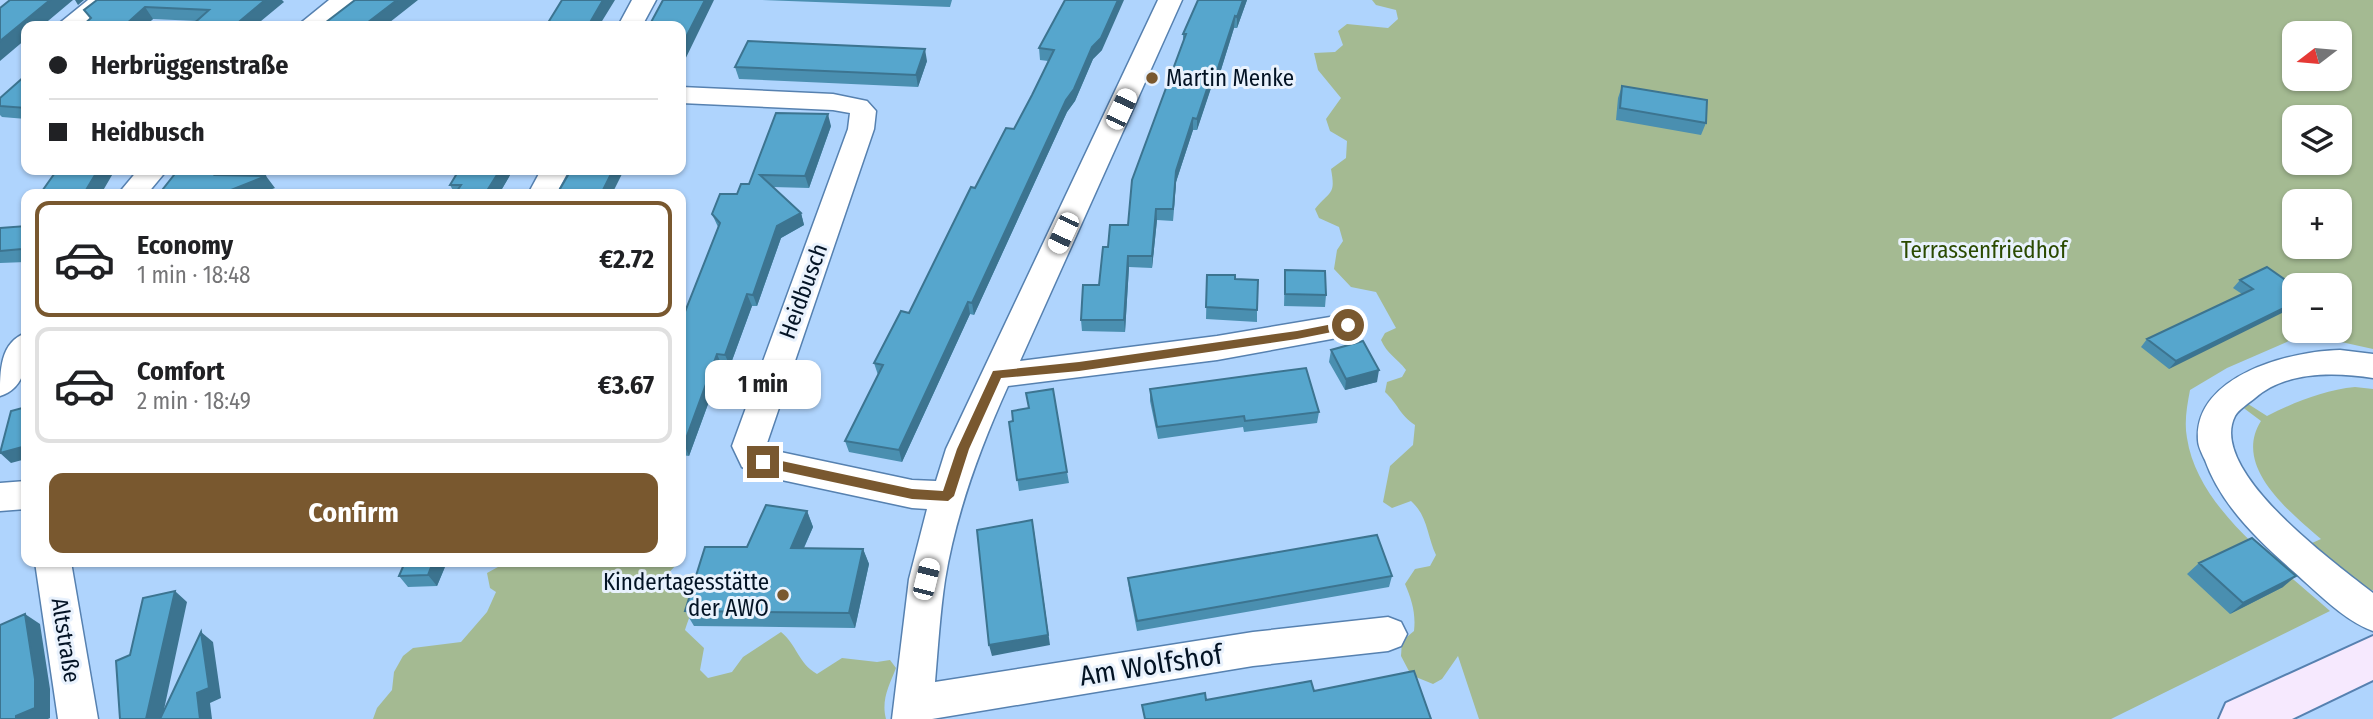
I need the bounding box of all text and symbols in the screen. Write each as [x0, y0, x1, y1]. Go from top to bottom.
north arrow [2282, 21, 2352, 91]
map controls [2282, 21, 2352, 343]
text: Herbrüggenstraße [91, 50, 288, 81]
place label: Martin Menke [1166, 64, 1294, 92]
marker: Martin Menke [1144, 70, 1160, 86]
car [1103, 86, 1140, 132]
button: layers [2282, 105, 2352, 175]
text: Heidbusch [91, 117, 205, 148]
button: + [2282, 189, 2352, 259]
car [1045, 210, 1082, 256]
icon: car [53, 228, 116, 291]
text: Economy [137, 230, 233, 261]
park label: Terrassenfriedhof [1901, 236, 2069, 264]
street label: Heidbusch [773, 239, 833, 343]
text: €2.72 [599, 244, 654, 275]
text: 1 min · 18:48 [137, 261, 251, 289]
button: − [2282, 273, 2352, 343]
route start [1332, 309, 1364, 341]
icon: car [53, 354, 116, 417]
text: Comfort [137, 356, 225, 387]
callout: 1 min [705, 360, 821, 410]
text: €3.67 [598, 370, 654, 401]
text: 1 min [738, 370, 788, 398]
text: 2 min · 18:49 [137, 387, 251, 415]
route end [747, 446, 779, 478]
button: Confirm [49, 473, 658, 553]
car [911, 556, 942, 602]
place label: Kindertagesstätte der AWO [603, 568, 769, 622]
marker: Kindertagesstätte der AWO [775, 587, 791, 603]
street label: Altstraße [46, 596, 86, 684]
street label: Am Wolfshof [1077, 637, 1227, 693]

